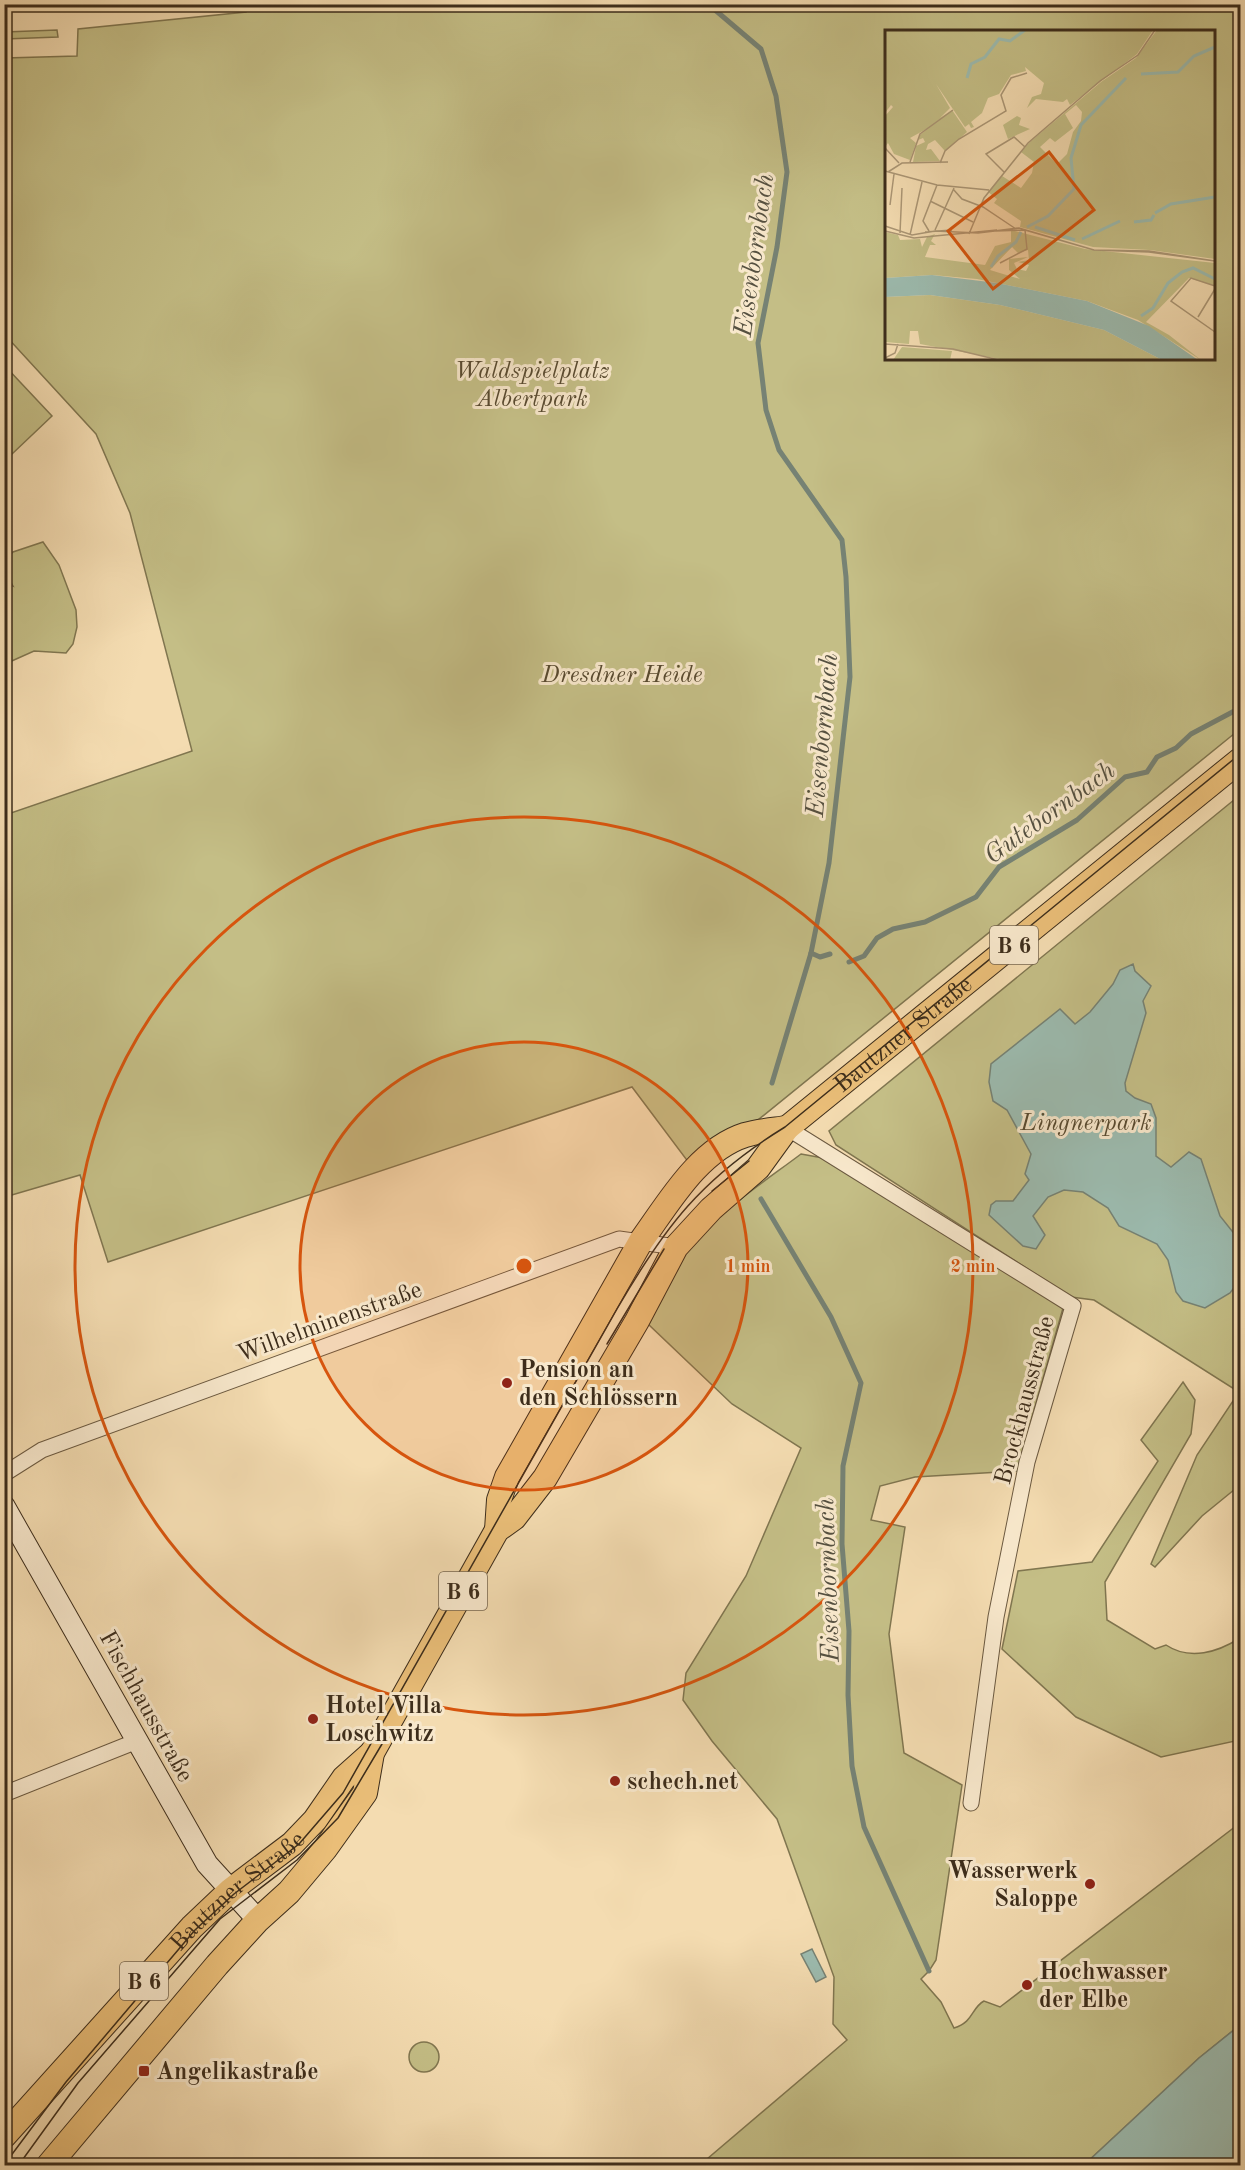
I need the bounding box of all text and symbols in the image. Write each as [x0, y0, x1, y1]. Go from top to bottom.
inset map [885, 30, 1215, 360]
water label: Eisenbornbach [731, 172, 779, 340]
park label: Waldspielplatz Albertpark [454, 360, 610, 412]
water label: Eisenbornbach [803, 652, 843, 819]
park label: Dresdner Heide [540, 664, 703, 688]
water label: Gutebornbach [980, 758, 1120, 870]
road number: B 6 [990, 926, 1038, 964]
street label: Bautzner Straße [831, 973, 977, 1098]
park label: Lingnerpark [1019, 1112, 1152, 1136]
centre of rings [514, 1256, 534, 1276]
text: 1 min [725, 1258, 771, 1276]
text: 2 min [950, 1258, 996, 1276]
street label: Wilhelminenstraße [234, 1278, 425, 1367]
street label: Brockhausstraße [992, 1314, 1060, 1487]
place label: Pension an den Schlössern [519, 1359, 678, 1411]
marker: Pension an den Schlössern [500, 1376, 514, 1390]
water label: Eisenbornbach [813, 1497, 845, 1664]
road number: B 6 [439, 1572, 487, 1610]
street label: Fischhausstraße [94, 1627, 197, 1787]
place label: Hotel Villa Loschwitz [325, 1695, 442, 1747]
marker: Hotel Villa Loschwitz [306, 1712, 320, 1726]
place label: schech.net [627, 1771, 738, 1795]
marker: schech.net [608, 1774, 622, 1788]
street label: Bautzner Straße [167, 1828, 311, 1956]
place label: Wasserwerk Saloppe [947, 1860, 1078, 1912]
marker: Wasserwerk Saloppe [1083, 1877, 1097, 1891]
place label: Hochwasser der Elbe [1039, 1961, 1168, 2013]
road number: B 6 [120, 1962, 168, 2000]
marker: Hochwasser der Elbe [1020, 1978, 1034, 1992]
place label: Angelikastraße [156, 2061, 319, 2085]
marker: Angelikastraße [137, 2064, 151, 2078]

